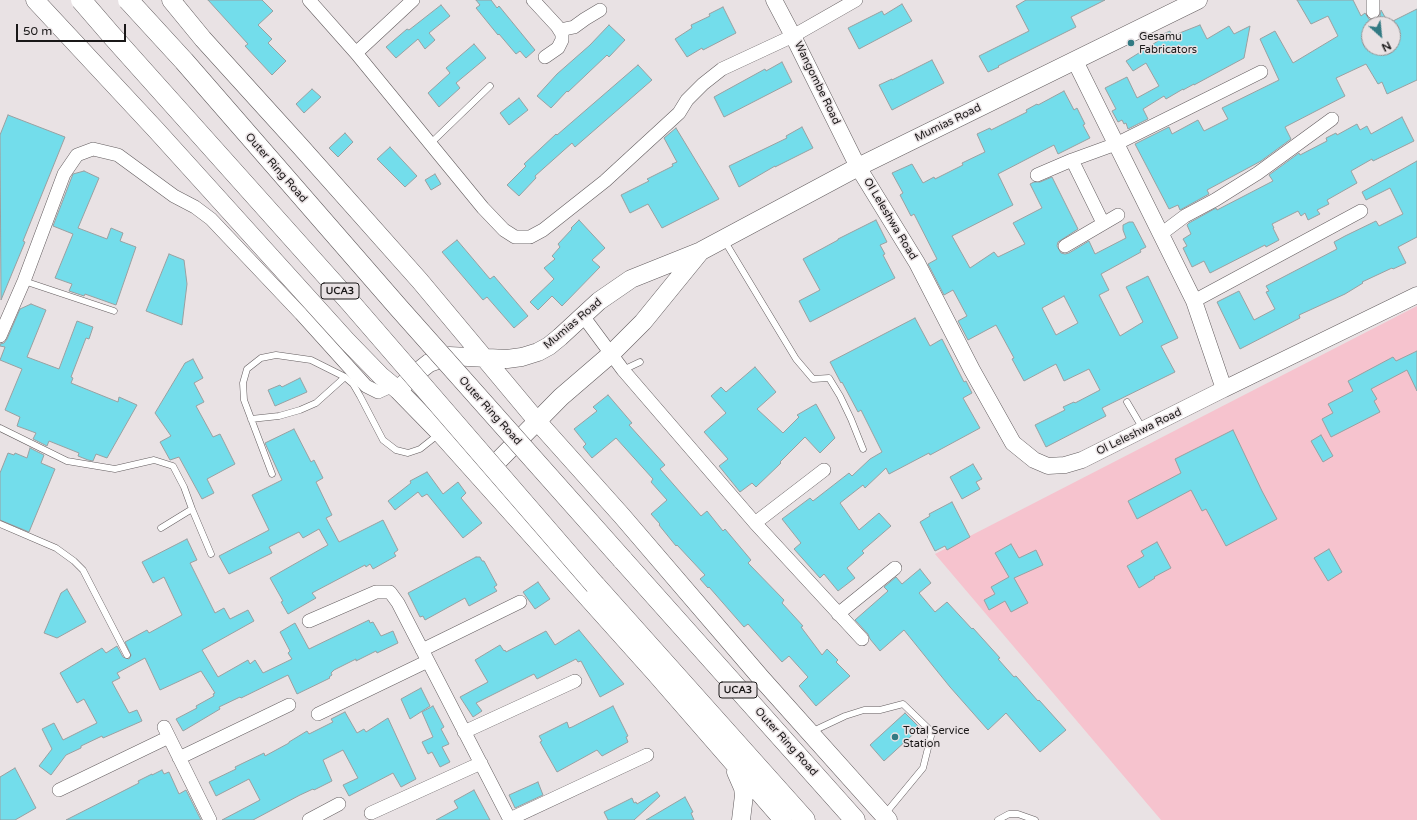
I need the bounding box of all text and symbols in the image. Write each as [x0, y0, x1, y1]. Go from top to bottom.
scale bar [18, 16, 128, 42]
north arrow [1361, 16, 1401, 56]
text: 50 m [23, 24, 52, 38]
place label: Gesamu Fabricators [1139, 30, 1197, 56]
marker: Gesamu Fabricators [1126, 38, 1136, 48]
text: N [1379, 38, 1393, 54]
street label: Wangombe Road [791, 39, 843, 127]
street label: Mumias Road [913, 101, 983, 145]
street label: Outer Ring Road [242, 131, 310, 205]
street label: Ol Leleshwa Road [860, 176, 920, 262]
road number: UCA3 [321, 283, 359, 299]
street label: Mumias Road [541, 296, 605, 352]
street label: Outer Ring Road [456, 374, 524, 448]
street label: Ol Leleshwa Road [1094, 406, 1184, 458]
road number: UCA3 [719, 682, 757, 698]
street label: Outer Ring Road [752, 705, 820, 779]
place label: Total Service Station [903, 724, 969, 750]
marker: Total Service Station [890, 732, 900, 742]

